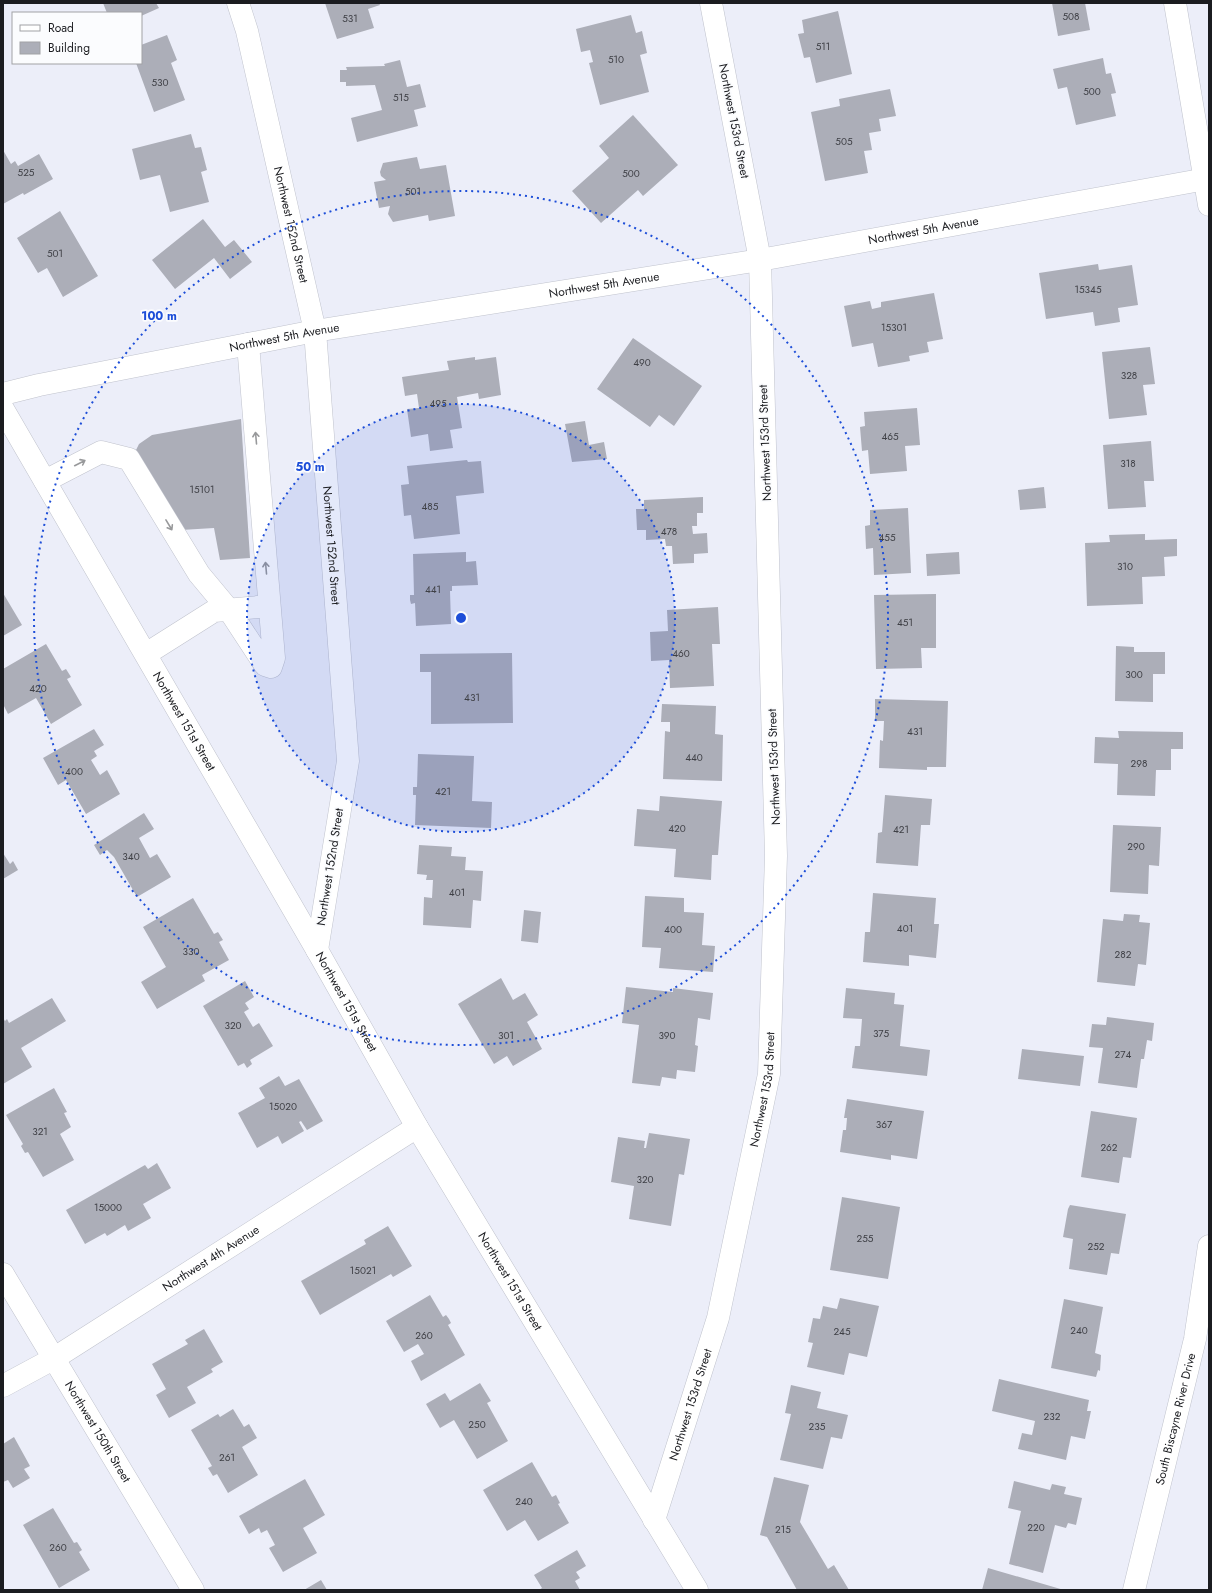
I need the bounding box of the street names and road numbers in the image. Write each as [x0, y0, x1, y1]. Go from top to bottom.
street label: Northwest 153rd Street [714, 62, 754, 180]
street label: Northwest 152nd Street [269, 165, 313, 285]
street label: Northwest 5th Avenue [867, 211, 980, 249]
street label: Northwest 5th Avenue [547, 267, 661, 303]
street label: Northwest 5th Avenue [228, 318, 341, 357]
street label: Northwest 153rd Street [754, 384, 776, 502]
street label: Northwest 152nd Street [318, 485, 345, 606]
street label: Northwest 151st Street [148, 668, 220, 774]
street label: Northwest 153rd Street [763, 708, 785, 826]
street label: Northwest 152nd Street [312, 807, 348, 927]
street label: Northwest 151st Street [311, 948, 382, 1055]
street label: Northwest 153rd Street [745, 1031, 779, 1149]
street label: Northwest 4th Avenue [159, 1221, 263, 1296]
street label: Northwest 151st Street [473, 1228, 547, 1334]
street label: Northwest 153rd Street [664, 1346, 717, 1463]
street label: South Biscayne River Drive [1151, 1351, 1200, 1487]
street label: Northwest 150th Street [60, 1378, 135, 1486]

